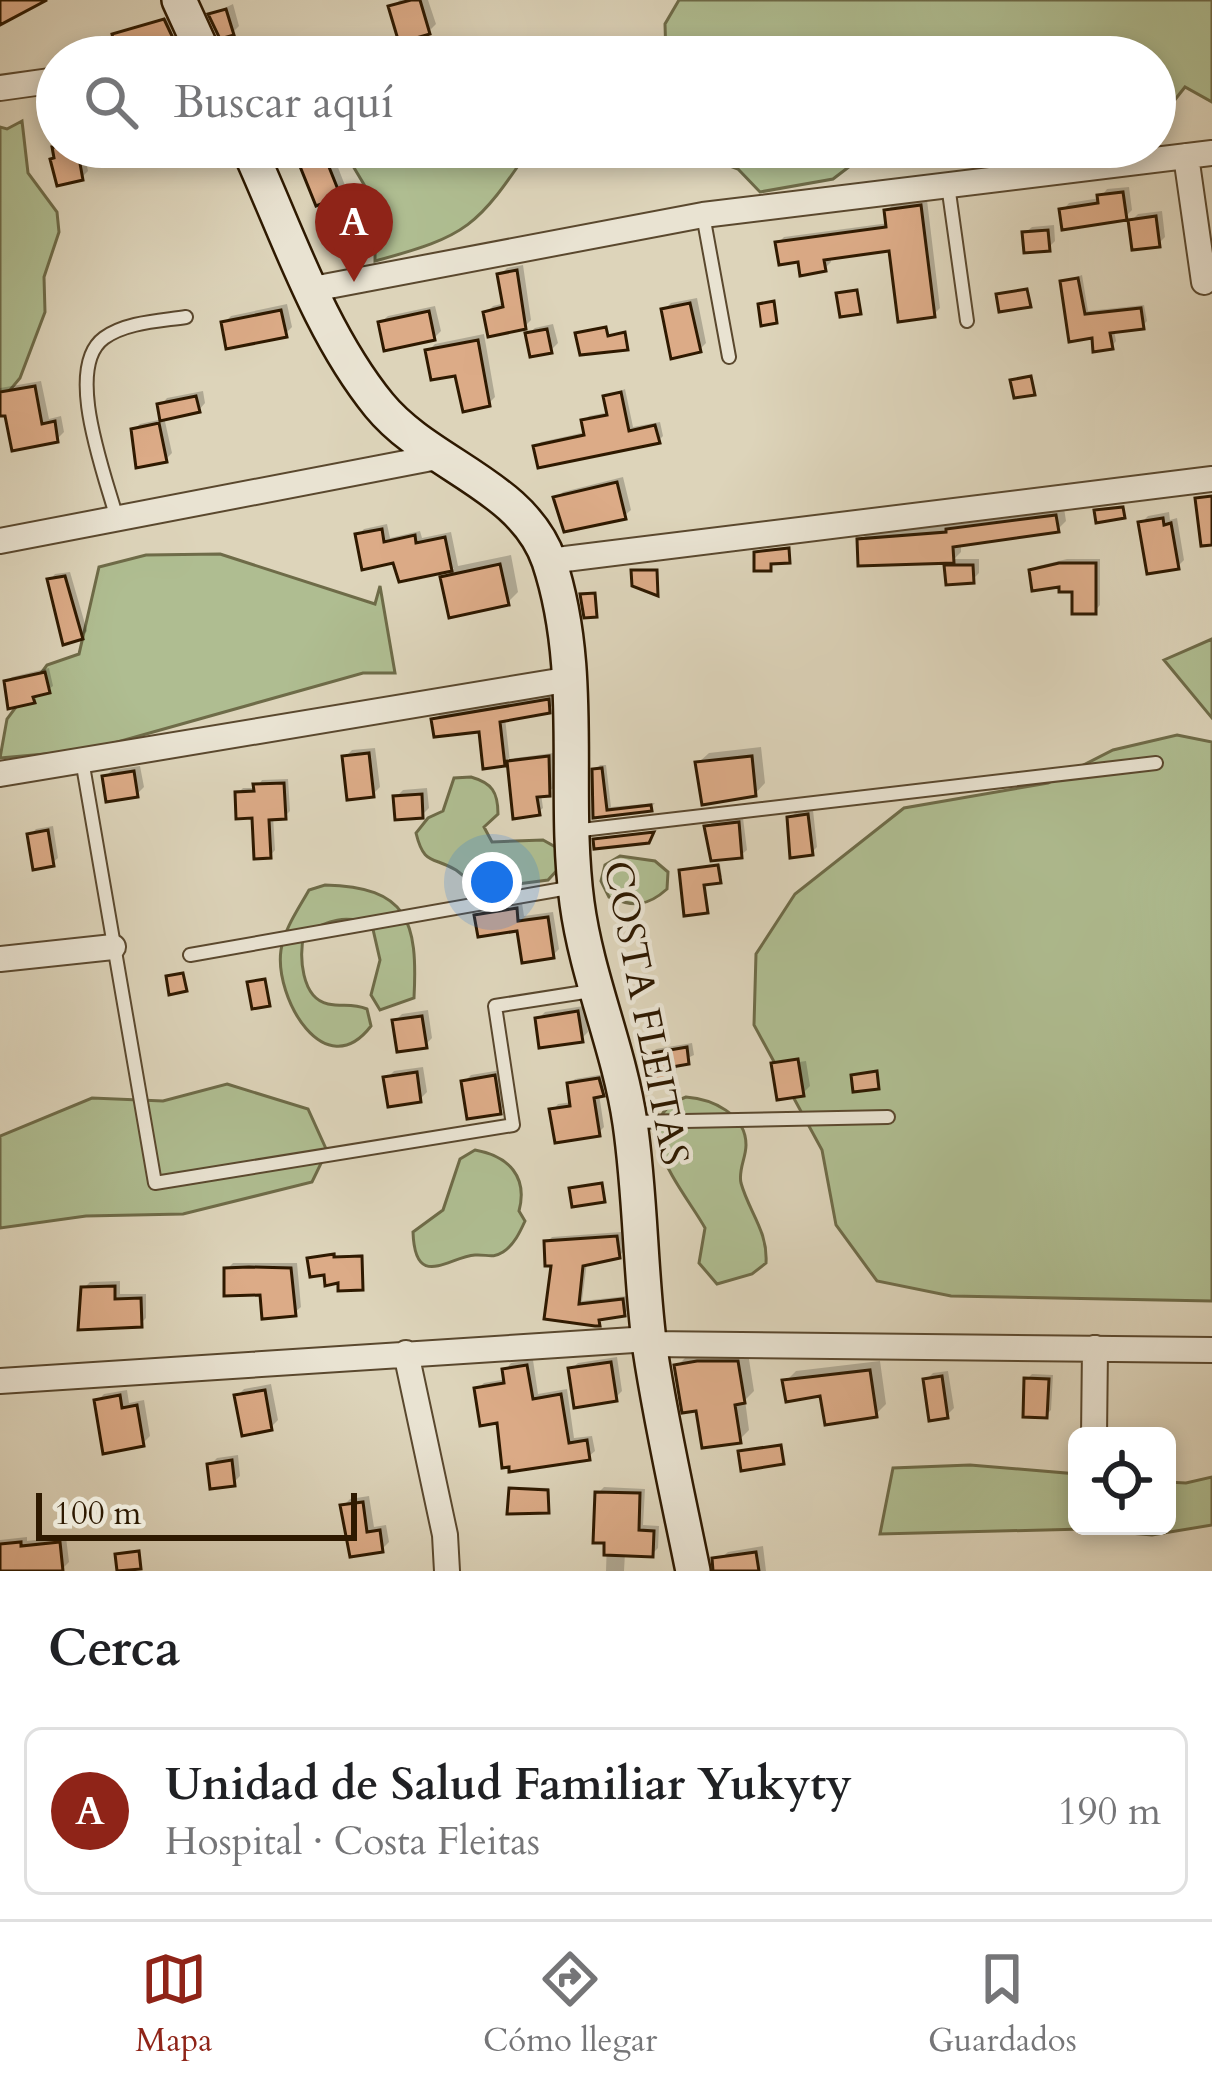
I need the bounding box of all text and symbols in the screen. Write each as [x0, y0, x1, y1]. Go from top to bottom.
search box [36, 36, 1176, 168]
icon: search [78, 69, 144, 135]
text: Buscar aquí [174, 72, 394, 133]
pin: A [315, 183, 393, 282]
your location [462, 852, 522, 912]
street label: COSTA FLEITAS [591, 856, 701, 1170]
map controls [1068, 1427, 1176, 1535]
button: locate [1068, 1427, 1176, 1535]
scale bar [36, 1487, 357, 1540]
text: 100 m [54, 1491, 141, 1536]
text: Cerca [48, 1614, 180, 1684]
text: Unidad de Salud Familiar Yukyty [165, 1754, 852, 1815]
text: A [75, 1785, 105, 1838]
text: 190 m [1058, 1785, 1161, 1838]
text: Hospital · Costa Fleitas [165, 1815, 540, 1868]
tab: Mapa [135, 1946, 212, 2063]
tab: Cómo llegar [483, 1946, 657, 2063]
tab: Guardados [928, 1946, 1077, 2063]

